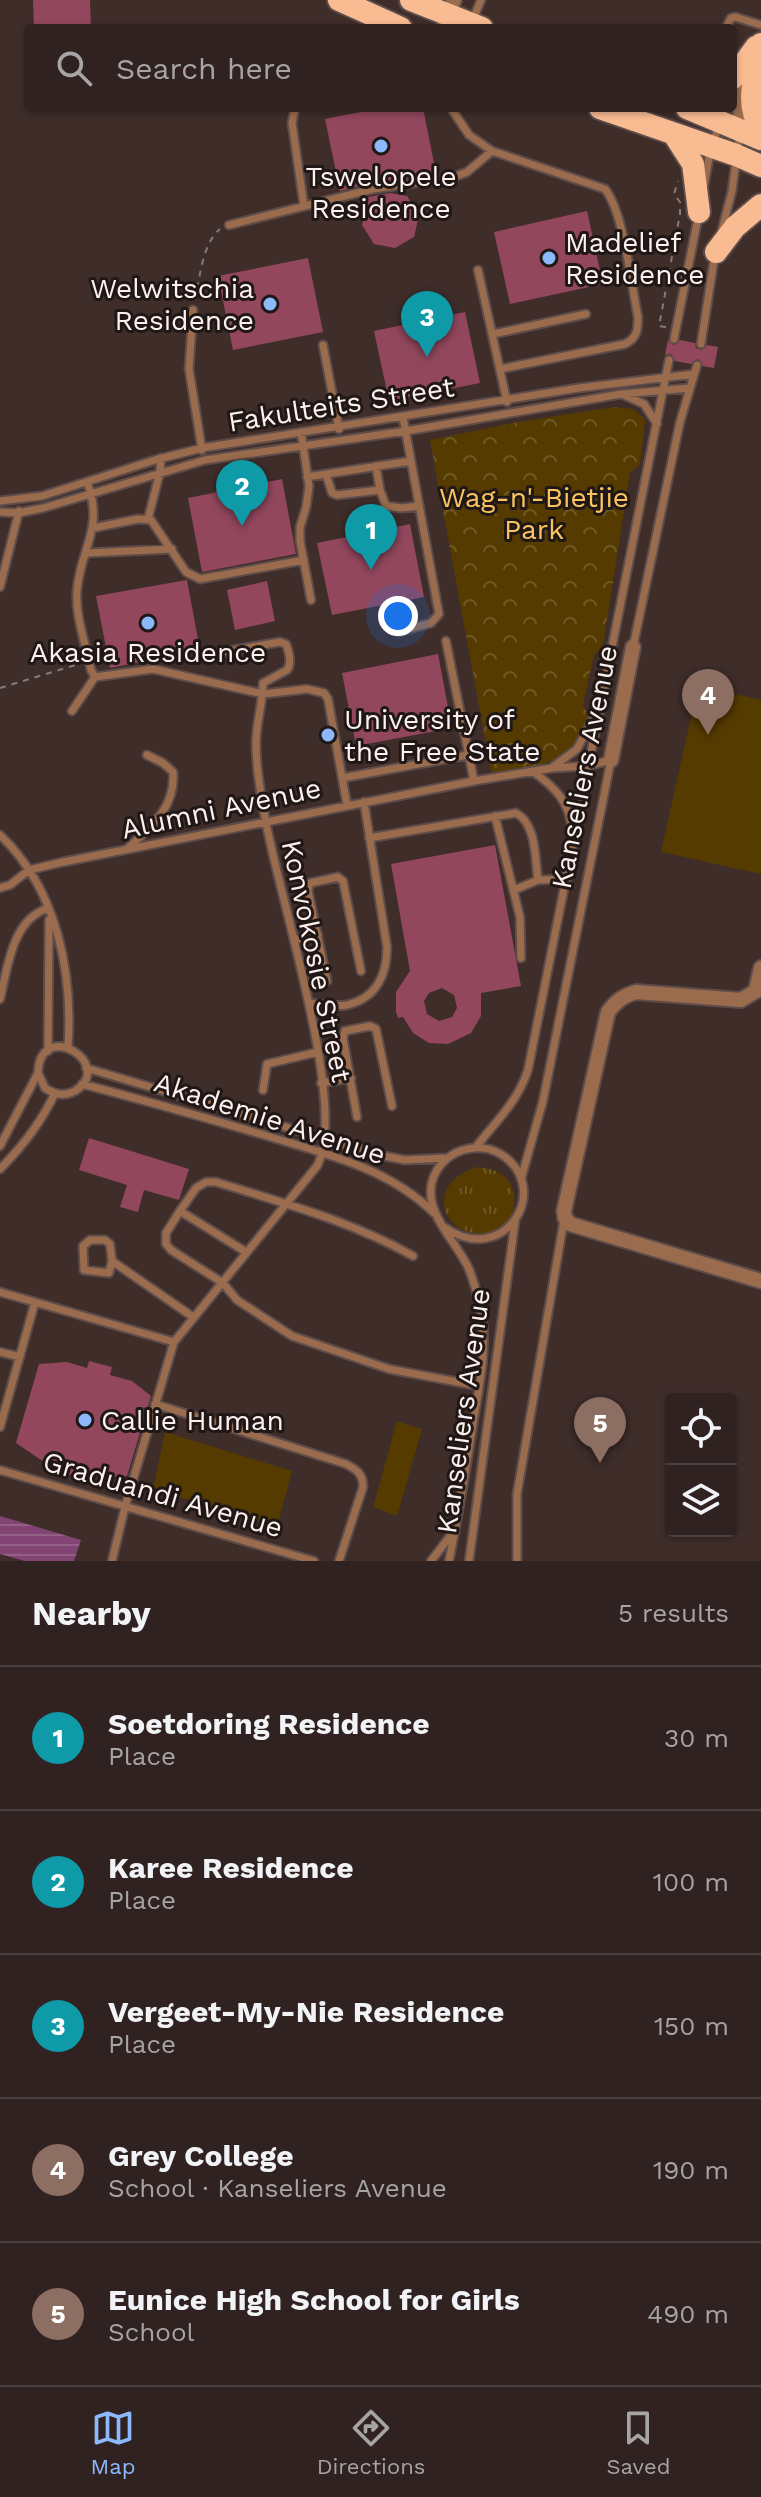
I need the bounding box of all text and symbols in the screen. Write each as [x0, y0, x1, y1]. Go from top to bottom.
search box [24, 24, 737, 112]
icon: search [52, 46, 96, 90]
text: Search here [116, 51, 292, 86]
marker: Tswelopele Residence [372, 137, 390, 155]
place label: Tswelopele Residence [305, 160, 457, 225]
place label: Madelief Residence [565, 226, 704, 291]
marker: Madelief Residence [540, 249, 558, 267]
place label: Welwitschia Residence [90, 272, 254, 337]
pin: 3 [401, 291, 453, 357]
marker: Welwitschia Residence [261, 295, 279, 313]
street label: Fakulteits Street [226, 370, 457, 439]
pin: 2 [216, 460, 268, 526]
park label: Wag-n'-Bietjie Park [439, 481, 629, 546]
pin: 1 [345, 504, 397, 570]
your location [378, 596, 418, 636]
marker: Akasia Residence [139, 614, 157, 632]
place label: Akasia Residence [30, 636, 266, 669]
street label: Kanseliers Avenue [545, 643, 624, 892]
pin: 4 [682, 669, 734, 735]
place label: University of the Free State [344, 703, 540, 768]
marker: University of the Free State [319, 726, 337, 744]
street label: Alumni Avenue [118, 771, 324, 846]
street label: Konvokosie Street [275, 837, 358, 1085]
street label: Akademie Avenue [150, 1065, 390, 1171]
street label: Kanseliers Avenue [430, 1286, 497, 1536]
map controls [665, 1393, 737, 1537]
button: locate [665, 1393, 737, 1465]
pin: 5 [574, 1397, 626, 1463]
place label: Callie Human [101, 1404, 284, 1437]
marker: Callie Human [76, 1411, 94, 1429]
street label: Graduandi Avenue [39, 1444, 286, 1544]
button: layers [665, 1465, 737, 1537]
text: Nearby [32, 1593, 151, 1633]
text: 5 results [618, 1598, 729, 1628]
text: Soetdoring Residence [108, 1706, 430, 1741]
text: 1 [52, 1723, 64, 1753]
text: 30 m [664, 1723, 729, 1753]
text: Place [108, 1741, 176, 1771]
text: Karee Residence [108, 1850, 354, 1885]
text: 2 [50, 1867, 66, 1897]
text: 100 m [653, 1867, 729, 1897]
text: Place [108, 1885, 176, 1915]
text: Vergeet-My-Nie Residence [108, 1994, 504, 2029]
text: 3 [50, 2011, 66, 2041]
text: 150 m [654, 2011, 729, 2041]
text: Place [108, 2029, 176, 2059]
text: Grey College [108, 2138, 294, 2173]
text: 4 [50, 2155, 66, 2185]
text: 190 m [653, 2155, 729, 2185]
text: School · Kanseliers Avenue [108, 2173, 447, 2203]
text: Eunice High School for Girls [108, 2282, 520, 2317]
text: 5 [50, 2299, 66, 2329]
text: 490 m [647, 2299, 729, 2329]
text: School [108, 2317, 194, 2347]
tab: Map [91, 2406, 135, 2479]
tab: Directions [317, 2406, 425, 2479]
tab: Saved [607, 2406, 670, 2479]

